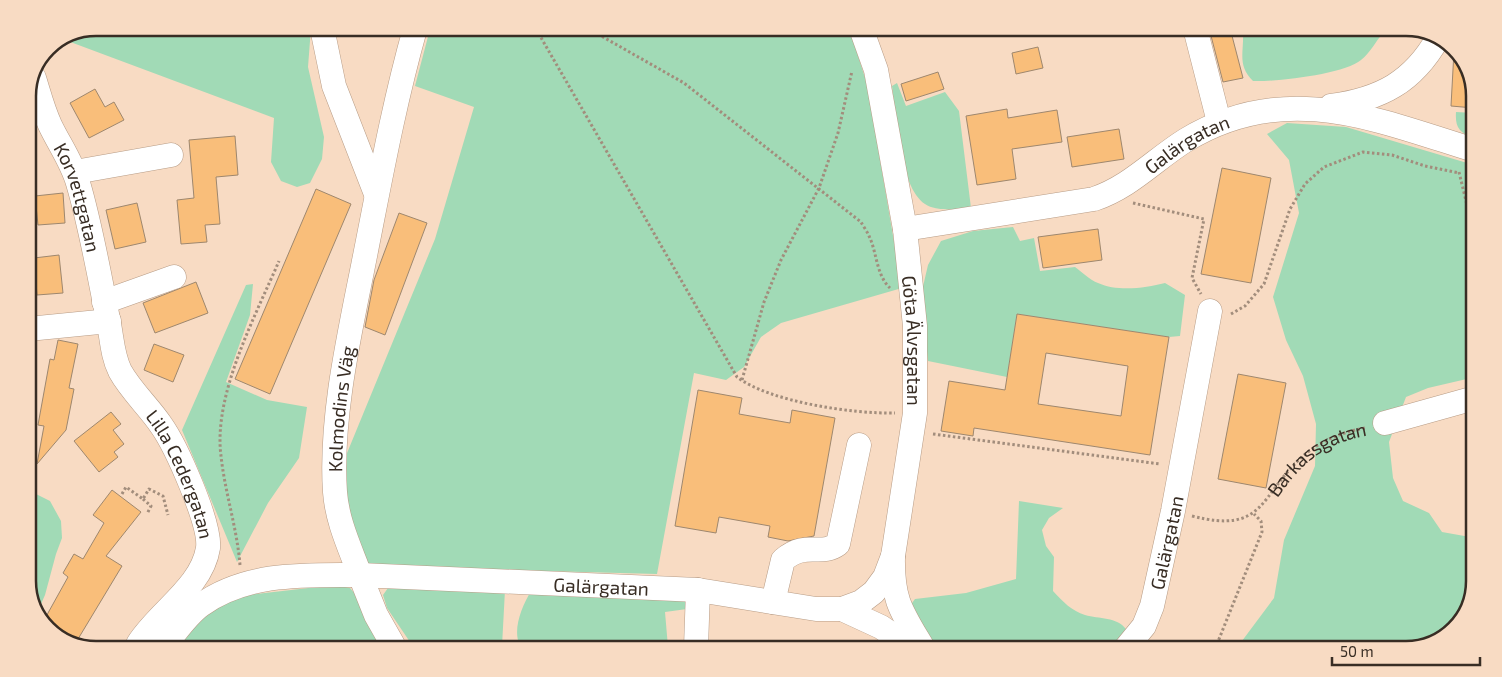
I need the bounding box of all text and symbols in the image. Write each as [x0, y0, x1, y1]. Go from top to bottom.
street label: Galärgatan [1139, 109, 1232, 178]
street label: Korvettgatan [50, 138, 106, 254]
street label: Göta Älvsgatan [898, 274, 927, 406]
street label: Kolmodins Väg [323, 343, 359, 472]
street label: Lilla Cedergatan [142, 404, 219, 540]
street label: Barkassgatan [1262, 417, 1368, 500]
street label: Galärgatan [1144, 494, 1187, 592]
street label: Galärgatan [553, 572, 650, 599]
scale bar [1332, 634, 1480, 666]
text: 50 m [1340, 642, 1374, 660]

